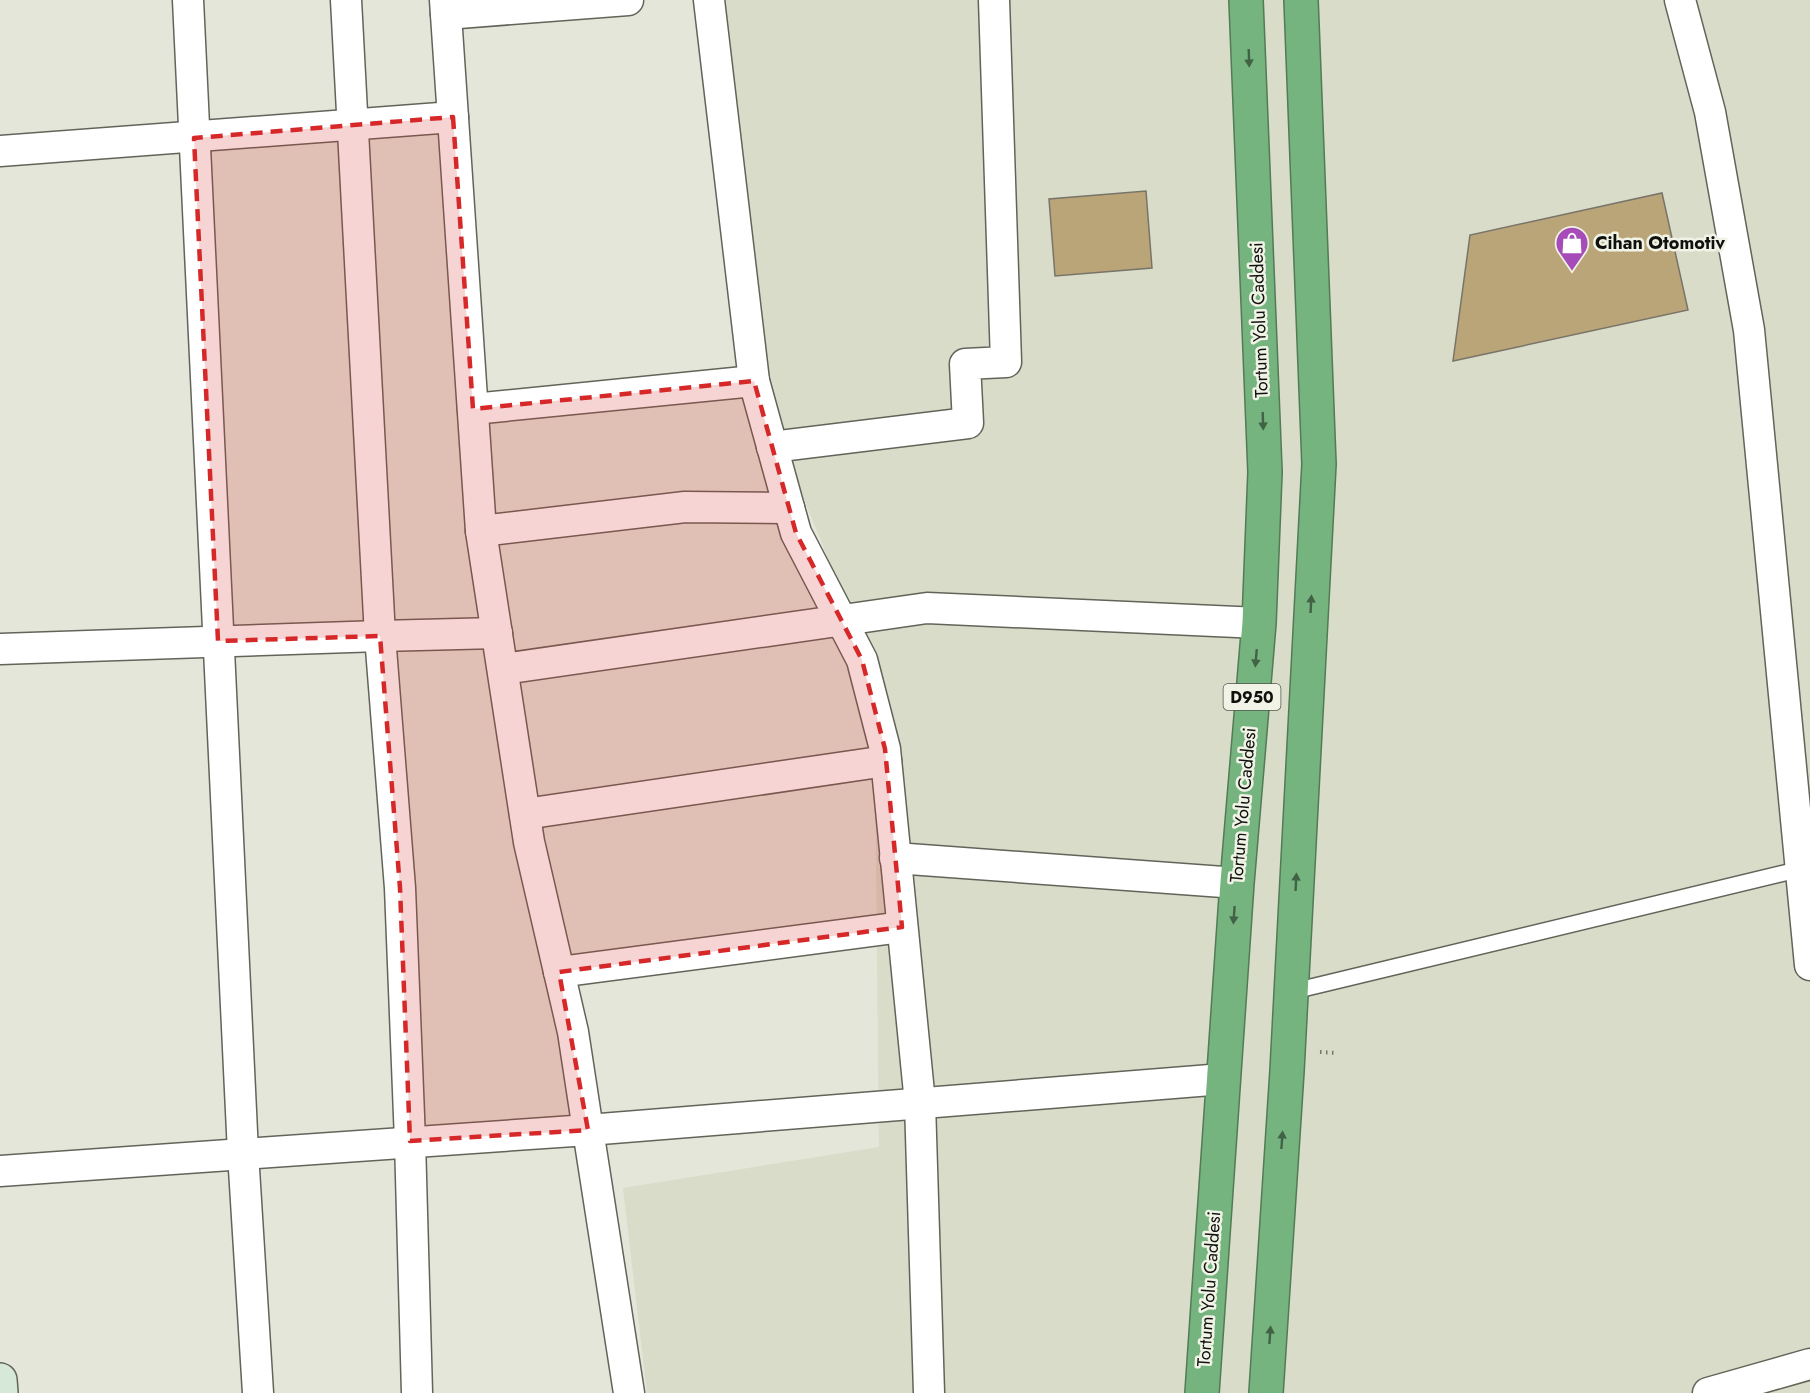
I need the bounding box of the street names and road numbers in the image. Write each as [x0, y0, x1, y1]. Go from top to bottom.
street label: Tortum Yolu Caddesi [1243, 242, 1275, 398]
road number: D950 [1224, 684, 1280, 710]
street label: Tortum Yolu Caddesi [1223, 726, 1263, 884]
street label: Tortum Yolu Caddesi [1191, 1210, 1227, 1368]

